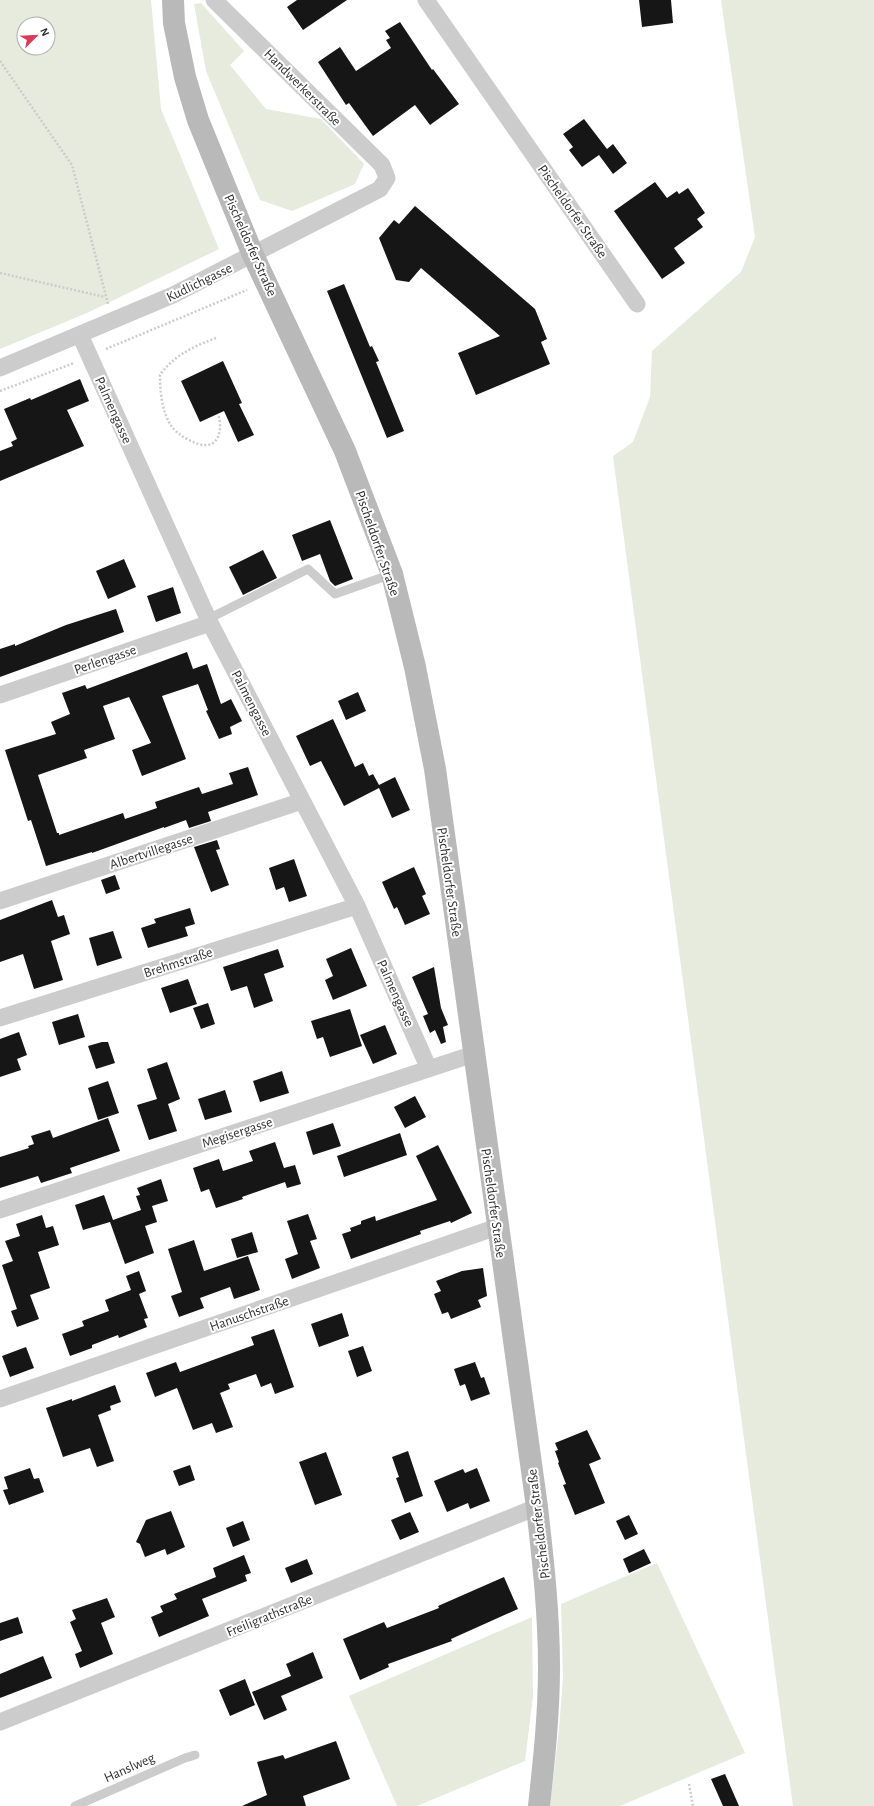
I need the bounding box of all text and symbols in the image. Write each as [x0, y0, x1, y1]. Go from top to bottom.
north arrow [16, 16, 56, 56]
text: N [38, 26, 51, 38]
street label: Handwerkerstraße [261, 47, 343, 129]
street label: Pischeldorfer Straße [535, 162, 610, 261]
street label: Pischeldorfer Straße [221, 192, 279, 299]
street label: Kudlichgasse [164, 261, 235, 305]
street label: Palmengasse [92, 375, 134, 446]
street label: Pischeldorfer Straße [352, 489, 402, 598]
street label: Perlengasse [72, 643, 138, 677]
street label: Palmengasse [229, 668, 274, 739]
street label: Pischeldorfer Straße [434, 827, 464, 938]
street label: Albertvillegasse [108, 832, 195, 872]
street label: Brehmstraße [142, 945, 214, 981]
street label: Palmengasse [374, 958, 416, 1029]
street label: Megisergasse [200, 1115, 274, 1151]
street label: Pischeldorfer Straße [478, 1148, 508, 1259]
street label: Hanuschstraße [208, 1294, 291, 1334]
street label: Pischeldorfer Straße [525, 1468, 553, 1579]
street label: Freiligrathstraße [225, 1592, 314, 1639]
street label: Hanslweg [102, 1750, 157, 1785]

